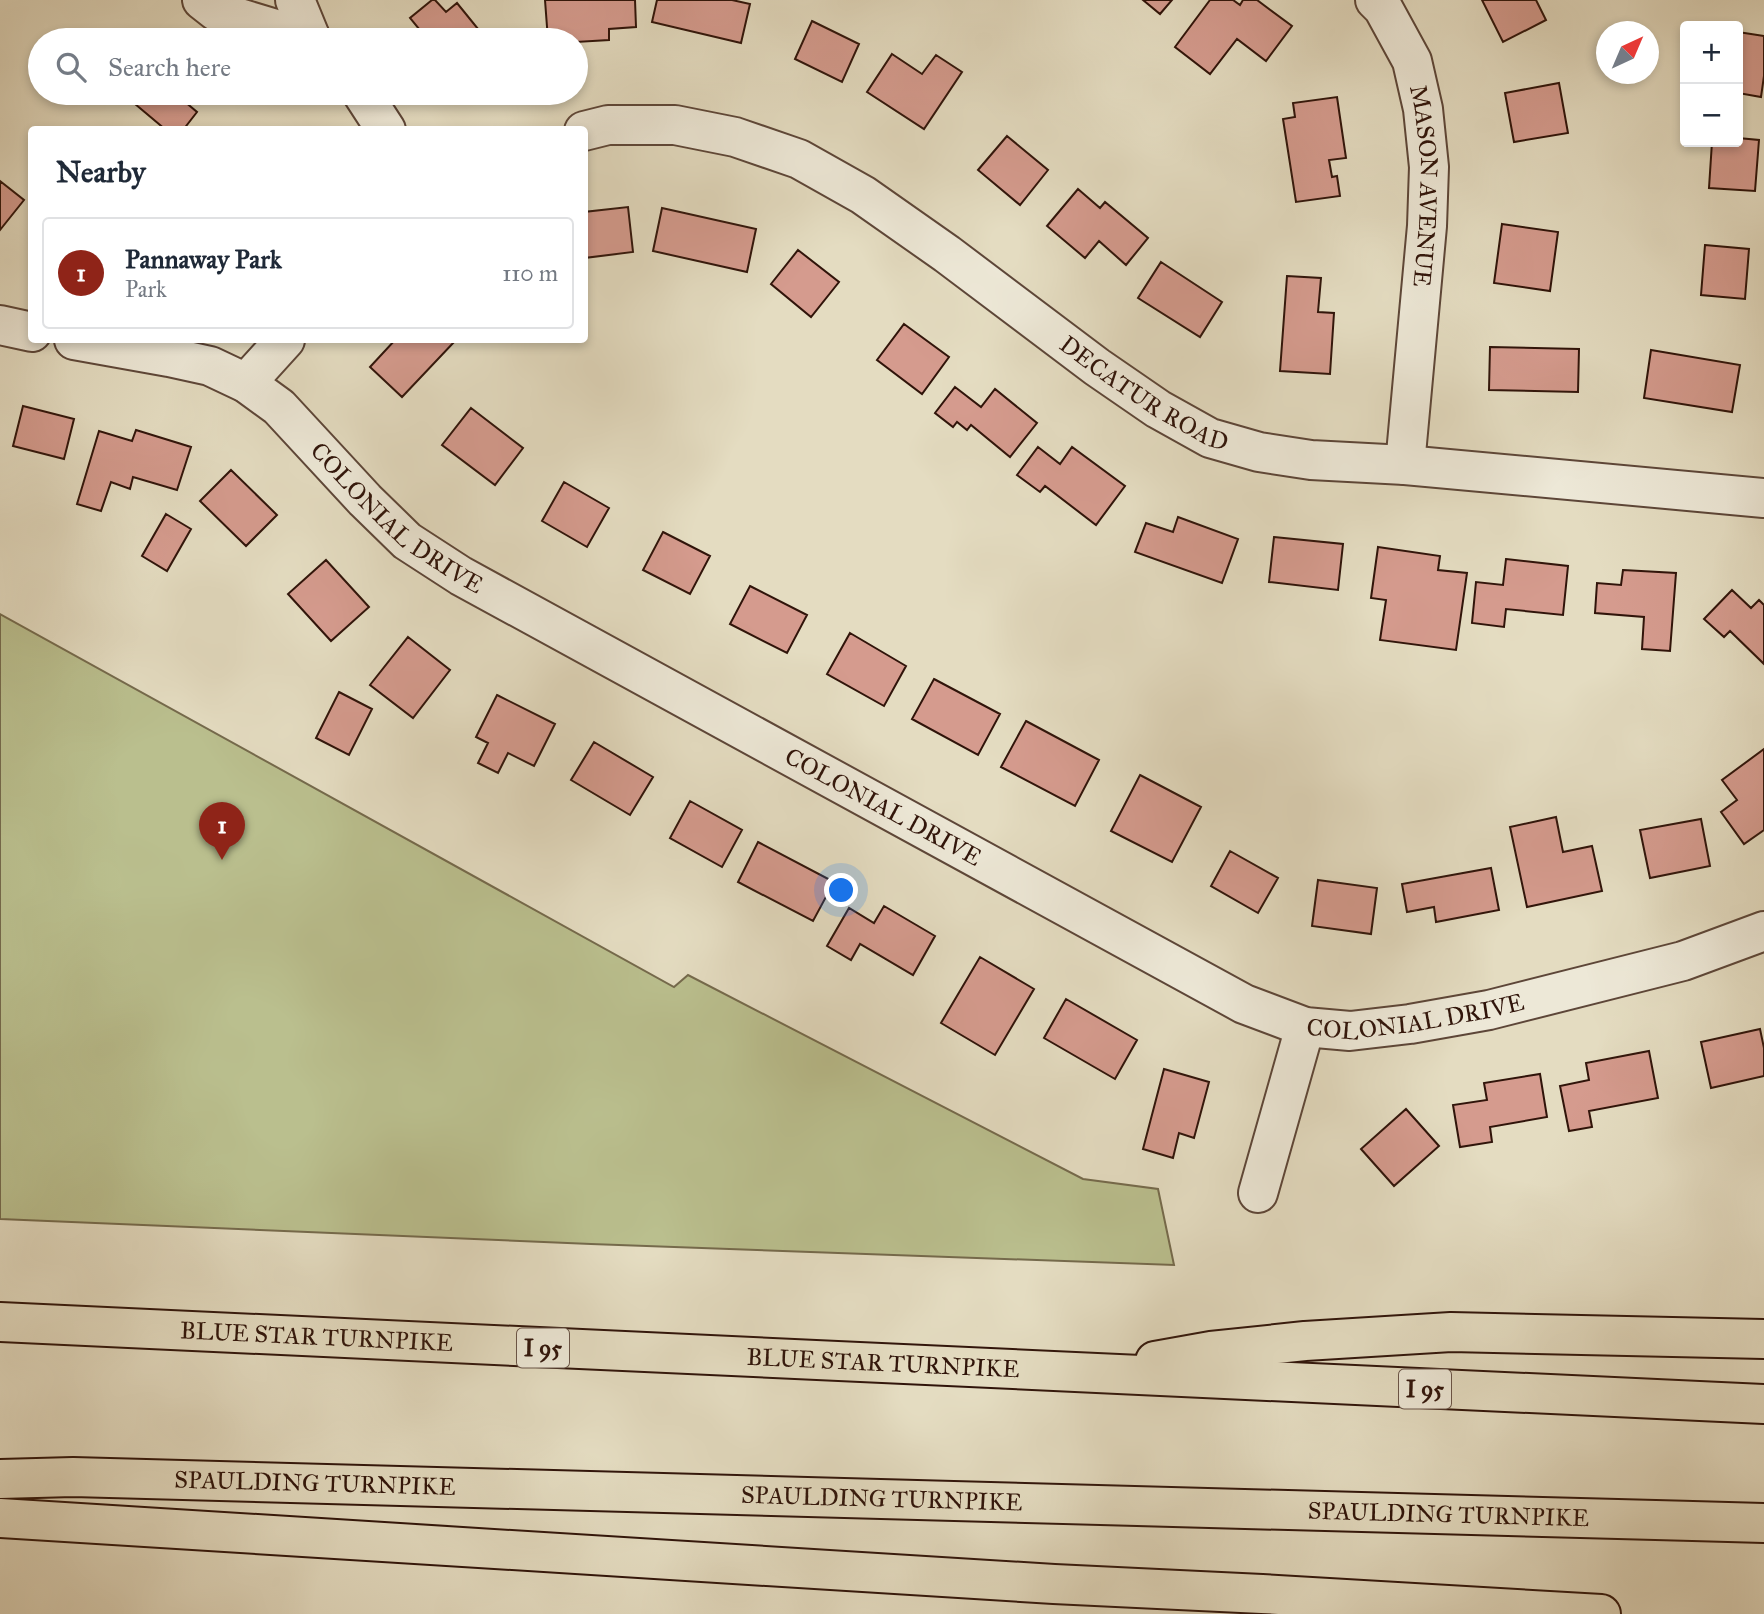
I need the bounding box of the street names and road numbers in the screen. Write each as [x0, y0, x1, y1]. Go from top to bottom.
street label: MASON AVENUE [1403, 82, 1444, 288]
street label: DECATUR ROAD [1054, 329, 1232, 457]
street label: COLONIAL DRIVE [304, 436, 488, 600]
street label: COLONIAL DRIVE [780, 741, 987, 873]
street label: COLONIAL DRIVE [1306, 987, 1527, 1047]
street label: BLUE STAR TURNPIKE [179, 1315, 454, 1358]
road number: I 95 [517, 1329, 569, 1368]
street label: BLUE STAR TURNPIKE [746, 1342, 1020, 1384]
road number: I 95 [1399, 1370, 1451, 1408]
street label: SPAULDING TURNPIKE [174, 1465, 456, 1502]
street label: SPAULDING TURNPIKE [741, 1480, 1023, 1518]
street label: SPAULDING TURNPIKE [1307, 1496, 1590, 1533]

